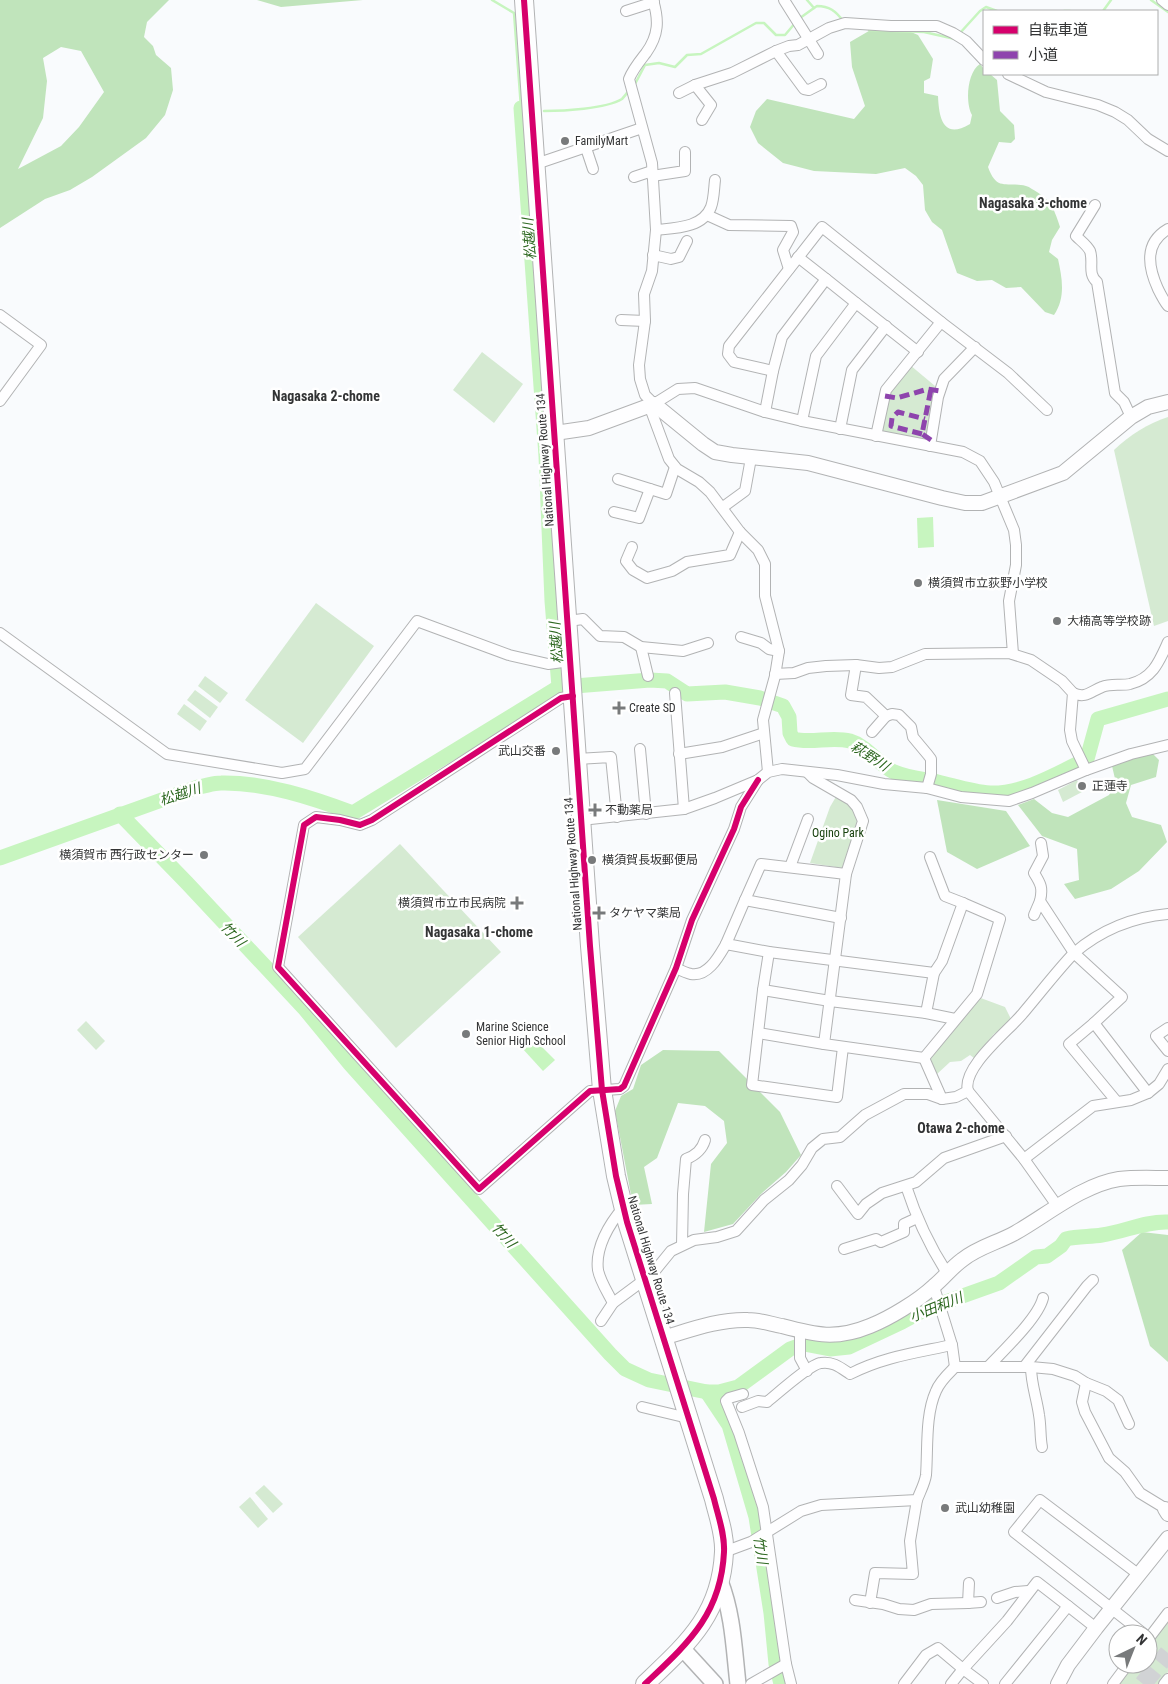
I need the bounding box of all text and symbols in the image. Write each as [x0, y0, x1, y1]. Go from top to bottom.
legend [983, 10, 1158, 75]
text: 自転車道 [1028, 21, 1088, 39]
text: 小道 [1028, 46, 1058, 64]
place label: FamilyMart [575, 134, 629, 148]
marker: FamilyMart [559, 135, 571, 147]
district label: Nagasaka 3-chome [979, 195, 1087, 211]
water label: 松越川 [519, 215, 538, 261]
district label: Nagasaka 2-chome [272, 388, 380, 404]
street label: National Highway Route 134 [533, 393, 557, 527]
place label: 横須賀市立荻野小学校 [928, 576, 1048, 590]
marker: 横須賀市立荻野小学校 [912, 577, 924, 589]
place label: 大楠高等学校跡 [1067, 614, 1151, 628]
marker: 大楠高等学校跡 [1051, 615, 1063, 627]
water label: 松越川 [546, 619, 565, 665]
place label: Create SD [629, 701, 676, 715]
marker: Create SD [613, 702, 625, 714]
water label: 萩野川 [848, 738, 894, 775]
place label: 武山交番 [498, 744, 546, 758]
marker: 武山交番 [550, 745, 562, 757]
water label: 松越川 [158, 779, 204, 808]
place label: 正蓮寺 [1092, 779, 1128, 793]
marker: 正蓮寺 [1076, 780, 1088, 792]
street label: National Highway Route 134 [561, 797, 585, 931]
place label: 不動薬局 [605, 803, 653, 817]
marker: 不動薬局 [589, 804, 601, 816]
park label: Ogino Park [812, 826, 865, 840]
place label: 横須賀市 西行政センター [59, 848, 194, 862]
marker: 横須賀市 西行政センター [198, 849, 210, 861]
place label: 横須賀長坂郵便局 [602, 853, 698, 867]
marker: 横須賀長坂郵便局 [586, 854, 598, 866]
place label: 横須賀市立市民病院 [398, 896, 506, 910]
marker: 横須賀市立市民病院 [510, 896, 524, 910]
place label: タケヤマ薬局 [609, 906, 681, 920]
marker: タケヤマ薬局 [593, 907, 605, 919]
water label: 竹川 [218, 918, 250, 951]
district label: Nagasaka 1-chome [425, 924, 533, 940]
place label: Marine Science Senior High School [476, 1020, 566, 1048]
marker: Marine Science Senior High School [460, 1028, 472, 1040]
district label: Otawa 2-chome [917, 1120, 1005, 1136]
street label: National Highway Route 134 [625, 1194, 677, 1326]
water label: 竹川 [489, 1219, 521, 1252]
water label: 小田和川 [907, 1288, 967, 1325]
place label: 武山幼稚園 [955, 1501, 1015, 1515]
marker: 武山幼稚園 [939, 1502, 951, 1514]
water label: 竹川 [751, 1535, 771, 1567]
north arrow [1108, 1624, 1158, 1674]
text: N [1133, 1631, 1150, 1648]

